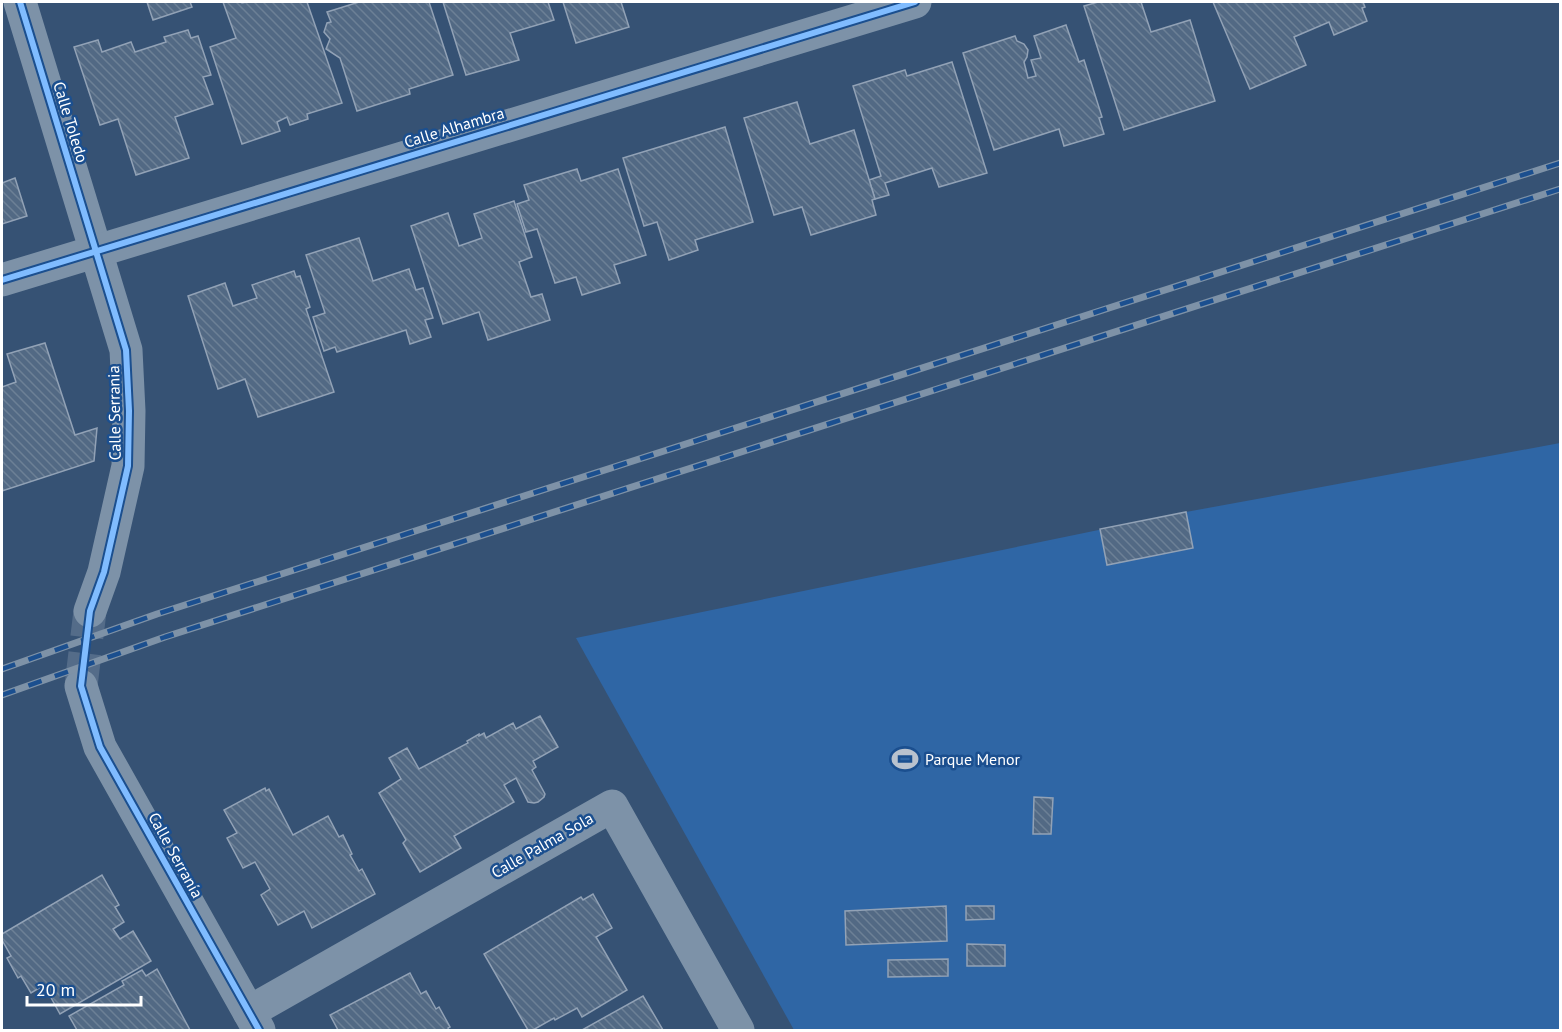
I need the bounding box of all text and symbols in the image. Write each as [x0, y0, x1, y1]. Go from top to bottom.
street label: Calle Toledo [49, 79, 93, 165]
street label: Calle Alhambra [401, 102, 507, 152]
street label: Calle Serrania [103, 365, 125, 461]
sports icon: Parque Menor [890, 744, 920, 774]
place label: Parque Menor [925, 749, 1020, 769]
street label: Calle Palma Sola [487, 808, 597, 882]
street label: Calle Serranía [144, 809, 208, 901]
scale bar [27, 969, 141, 1007]
text: 20 m [36, 978, 75, 1001]

